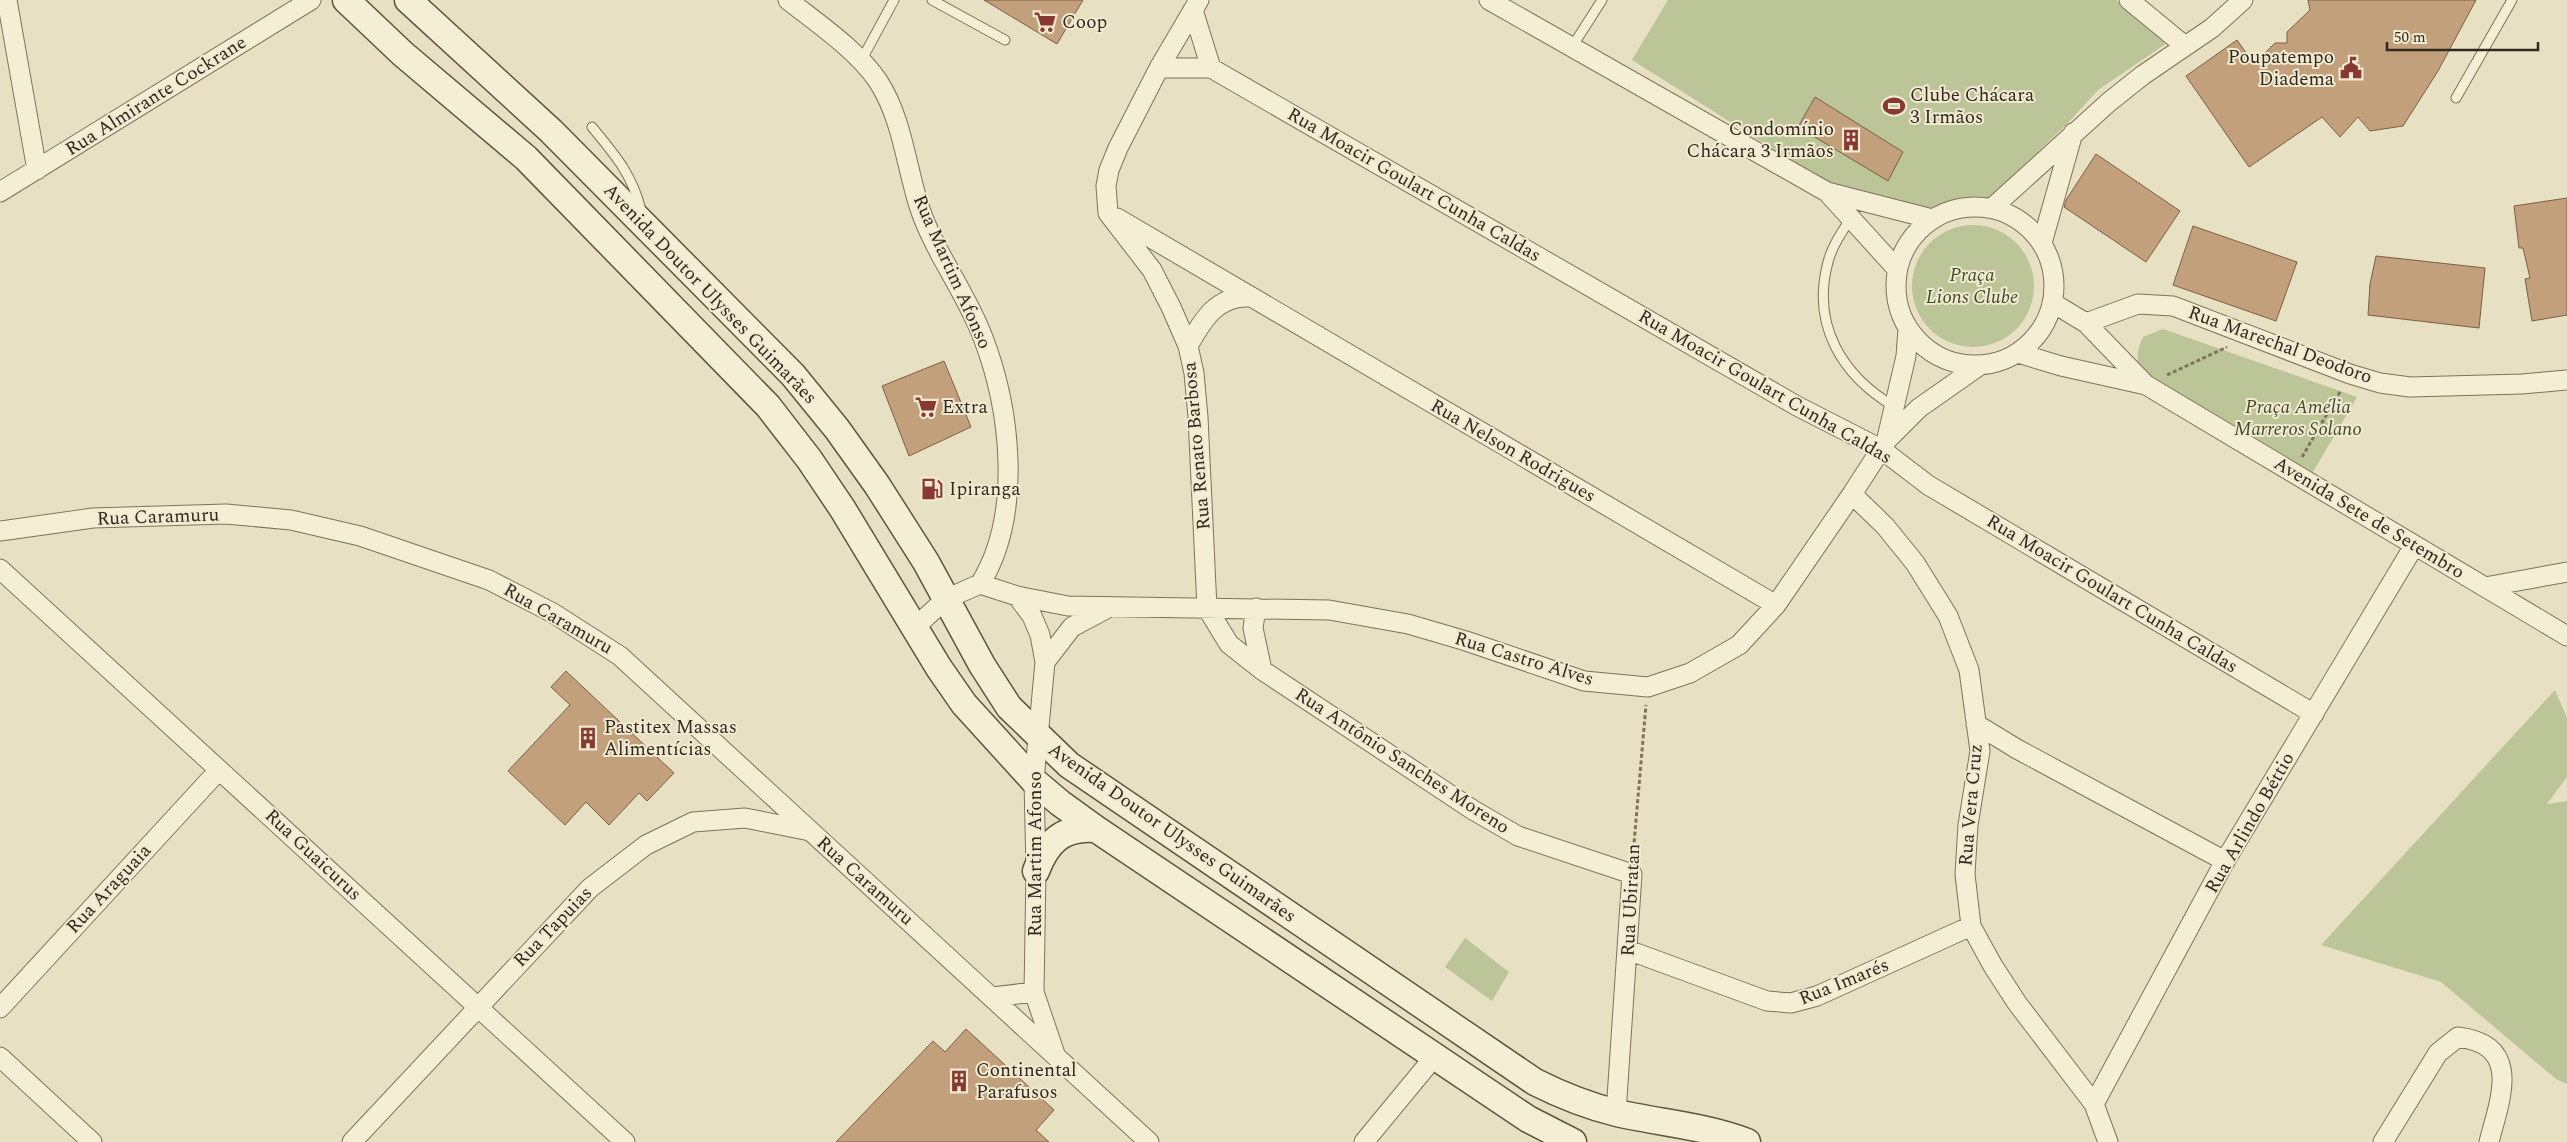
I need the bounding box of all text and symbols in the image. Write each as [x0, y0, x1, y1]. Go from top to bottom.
place label: Coop [1062, 8, 1107, 37]
supermarket icon: Coop [1032, 9, 1058, 35]
scale bar [2387, 20, 2538, 52]
text: 50 m [2394, 26, 2426, 49]
street label: Rua Almirante Cockrane [60, 28, 252, 164]
place label: Poupatempo Diadema [2228, 43, 2335, 94]
public building icon: Poupatempo Diadema [2338, 55, 2364, 81]
place label: Clube Chácara 3 Irmãos [1910, 81, 2035, 132]
sports icon: Clube Chácara 3 Irmãos [1881, 93, 1907, 119]
street label: Rua Moacir Goulart Cunha Caldas [1282, 100, 1546, 270]
place label: Condomínio Chácara 3 Irmãos [1687, 115, 1834, 166]
building icon: Condomínio Chácara 3 Irmãos [1838, 127, 1864, 153]
street label: Avenida Doutor Ulysses Guimarães [596, 177, 824, 411]
street label: Rua Martim Afonso [905, 190, 999, 354]
park label: Praça Lions Clube [1926, 261, 2018, 312]
street label: Rua Marechal Deodoro [2184, 298, 2376, 392]
street label: Rua Moacir Goulart Cunha Caldas [1633, 302, 1897, 472]
street label: Rua Renato Barbosa [1175, 360, 1219, 531]
street label: Rua Nelson Rodrigues [1425, 392, 1601, 510]
place label: Extra [942, 393, 988, 422]
park label: Praça Amélia Marreros Solano [2234, 393, 2362, 444]
supermarket icon: Extra [913, 394, 939, 420]
street label: Avenida Sete de Setembro [2268, 449, 2470, 587]
place label: Ipiranga [949, 475, 1021, 504]
fuel station icon: Ipiranga [919, 476, 945, 502]
street label: Rua Caramuru [96, 500, 220, 534]
street label: Rua Moacir Goulart Cunha Caldas [1981, 507, 2243, 681]
street label: Rua Caramuru [498, 576, 619, 662]
street label: Rua Castro Alves [1451, 624, 1597, 694]
street label: Rua Antônio Sanches Moreno [1289, 680, 1515, 842]
place label: Pastitex Massas Alimentícias [604, 713, 737, 764]
building icon: Pastitex Massas Alimentícias [575, 725, 601, 751]
street label: Avenida Doutor Ulysses Guimarães [1042, 736, 1302, 930]
street label: Rua Vera Cruz [1951, 743, 1991, 867]
street label: Rua Arlindo Béttio [2198, 747, 2302, 899]
street label: Rua Martim Afonso [1021, 771, 1050, 937]
street label: Rua Guaicurus [258, 802, 368, 908]
street label: Rua Caramuru [810, 829, 920, 933]
street label: Rua Araguaia [60, 837, 159, 941]
street label: Rua Ubiratan [1614, 843, 1648, 957]
street label: Rua Tapuias [507, 880, 599, 974]
street label: Rua Imarés [1794, 951, 1894, 1013]
place label: Continental Parafusos [976, 1056, 1077, 1107]
building icon: Continental Parafusos [946, 1068, 972, 1094]

